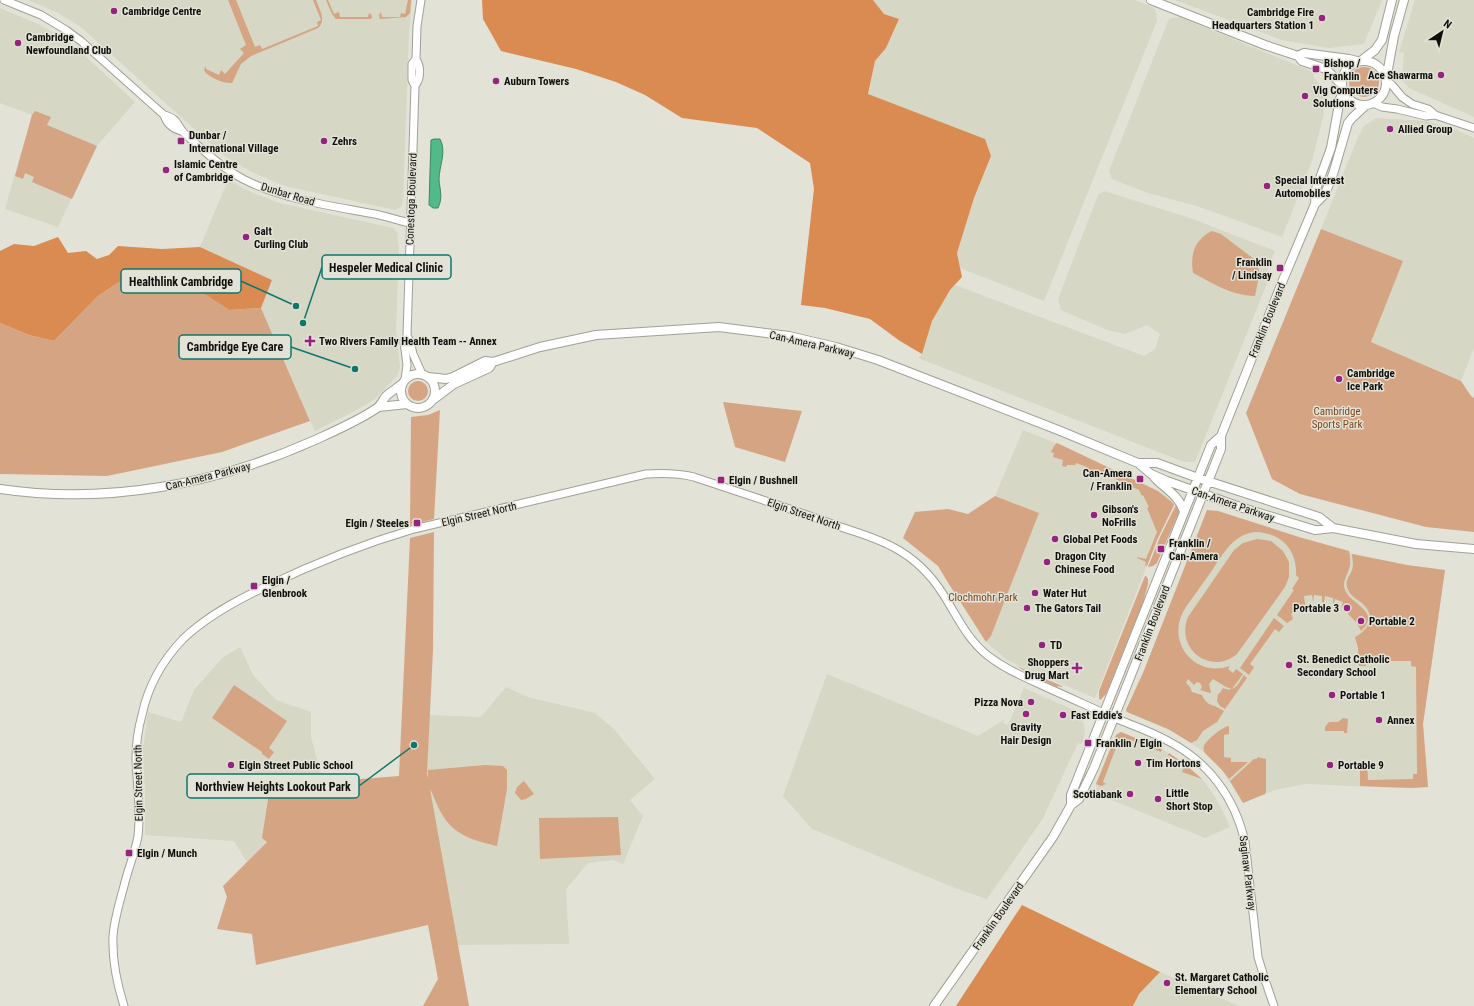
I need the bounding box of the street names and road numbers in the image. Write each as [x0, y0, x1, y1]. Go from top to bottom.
street label: Conestoga Boulevard [403, 153, 420, 245]
street label: Dunbar Road [259, 180, 316, 209]
street label: Franklin Boulevard [1246, 281, 1288, 360]
street label: Can-Amera Parkway [768, 328, 856, 361]
street label: Can-Amera Parkway [164, 460, 252, 493]
street label: Can-Amera Parkway [1190, 484, 1276, 525]
street label: Elgin Street North [765, 496, 842, 533]
street label: Elgin Street North [440, 500, 518, 529]
street label: Franklin Boulevard [1132, 584, 1173, 663]
street label: Elgin Street North [131, 745, 146, 821]
street label: Saginaw Parkway [1236, 835, 1259, 912]
street label: Franklin Boulevard [970, 880, 1027, 953]

